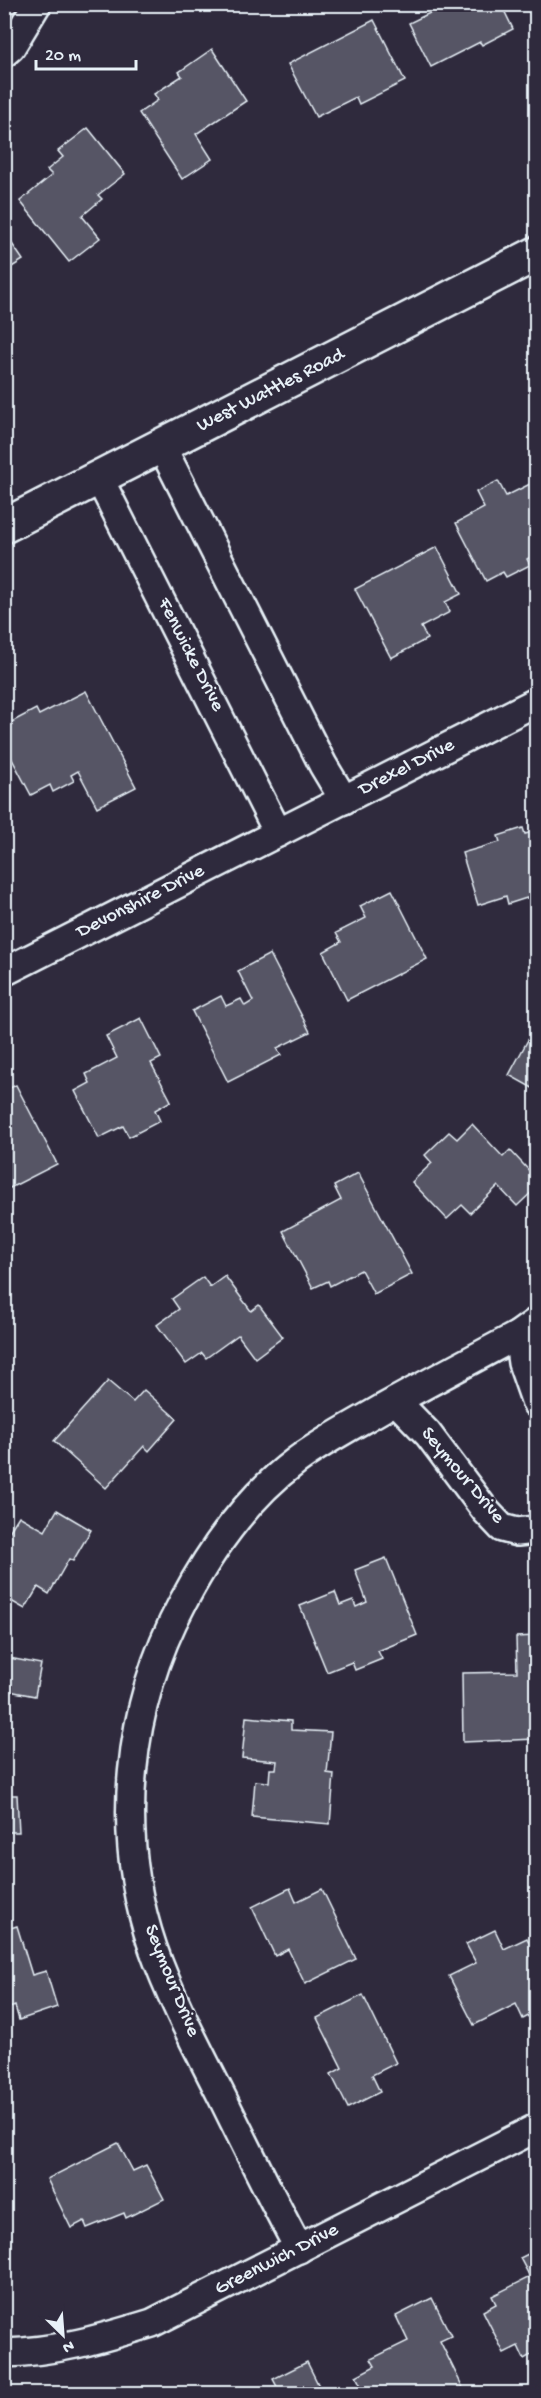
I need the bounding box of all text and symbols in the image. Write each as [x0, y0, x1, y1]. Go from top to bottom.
scale bar [36, 33, 136, 71]
text: 20 m [45, 46, 81, 67]
street label: West Wattles Road [193, 343, 351, 438]
street label: Fenwicke Drive [151, 594, 229, 716]
street label: Drexel Drive [354, 734, 459, 803]
street label: Devonshire Drive [72, 860, 209, 945]
street label: Seymour Drive [415, 1423, 509, 1529]
street label: Seymour Drive [138, 1922, 204, 2041]
street label: Greenwich Drive [211, 2219, 343, 2301]
north arrow [33, 2305, 93, 2365]
text: N [59, 2335, 77, 2356]

